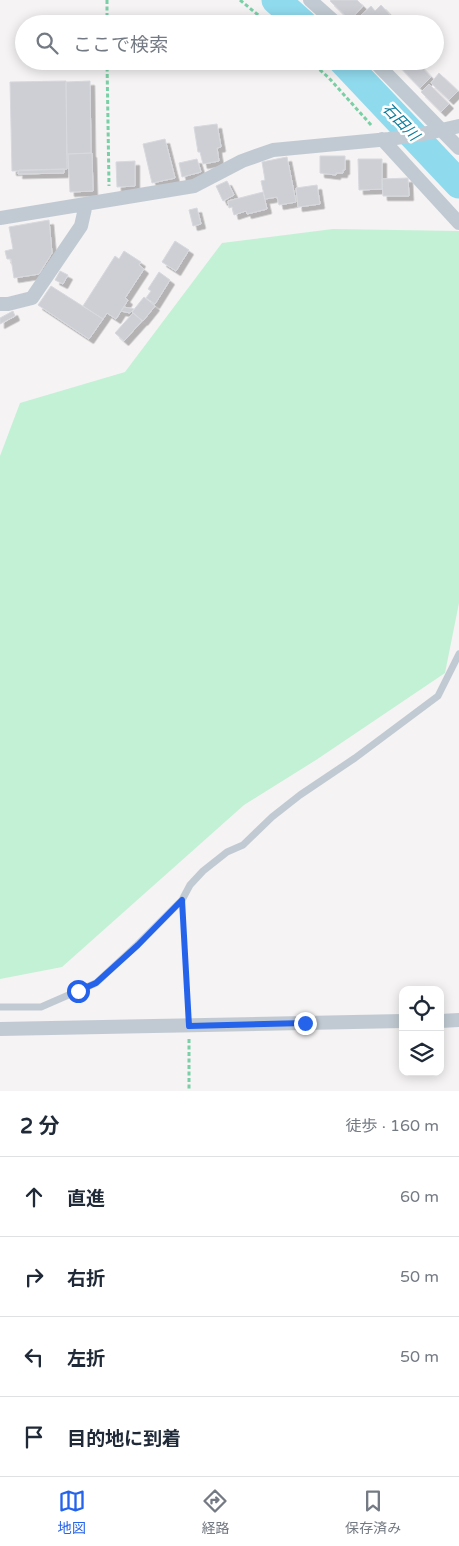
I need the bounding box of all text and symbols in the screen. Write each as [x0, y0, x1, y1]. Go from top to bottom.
search box [15, 15, 444, 70]
icon: search [33, 29, 61, 57]
text: ここで検索 [73, 34, 168, 56]
water label: 石田川 [379, 100, 424, 146]
route start [67, 980, 90, 1003]
map controls [399, 986, 444, 1076]
button: locate [399, 986, 444, 1031]
route end [294, 1012, 317, 1035]
button: layers [399, 1031, 444, 1076]
text: 2 分 [20, 1114, 60, 1139]
text: 徒歩 · 160 m [346, 1116, 439, 1136]
icon: ahead [20, 1183, 48, 1211]
text: 60 m [400, 1187, 439, 1207]
text: 直進 [67, 1188, 105, 1210]
icon: right [20, 1263, 48, 1291]
text: 50 m [400, 1267, 439, 1287]
text: 右折 [67, 1268, 105, 1290]
icon: left [20, 1343, 48, 1371]
text: 50 m [400, 1347, 439, 1367]
text: 左折 [67, 1348, 105, 1370]
icon: arrive [20, 1423, 48, 1451]
text: 目的地に到着 [67, 1428, 181, 1450]
tab: 地図 [58, 1487, 86, 1537]
tab: 経路 [201, 1487, 229, 1537]
tab: 保存済み [345, 1487, 401, 1537]

